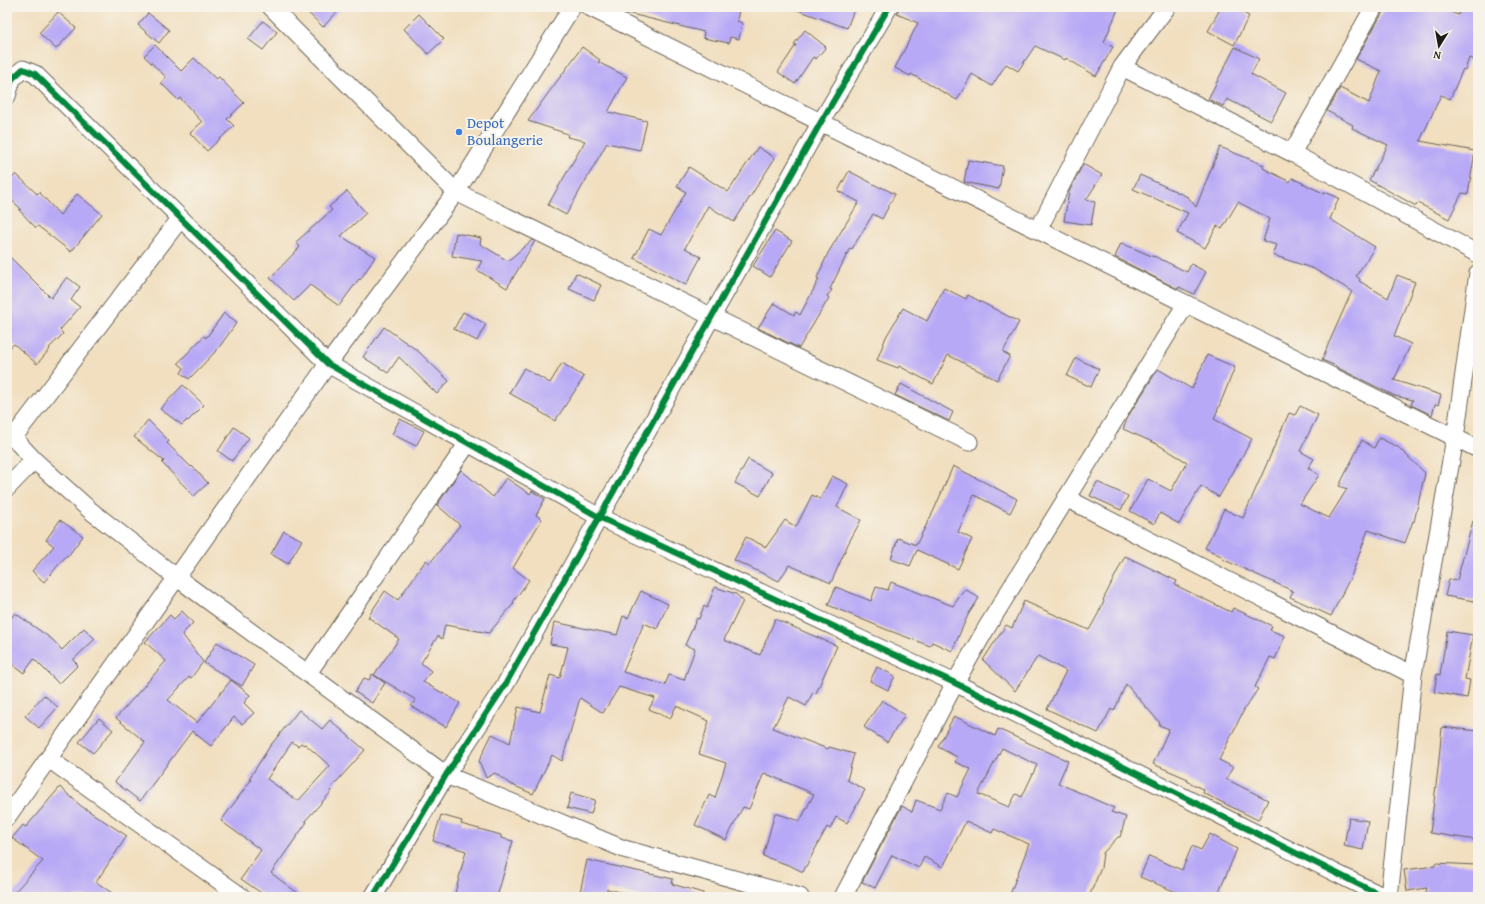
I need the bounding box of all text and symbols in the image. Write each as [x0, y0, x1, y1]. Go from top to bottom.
north arrow [1419, 26, 1459, 66]
text: N [1431, 47, 1442, 64]
place label: Depot Boulangerie [467, 112, 543, 150]
marker: Depot Boulangerie [454, 127, 464, 137]

